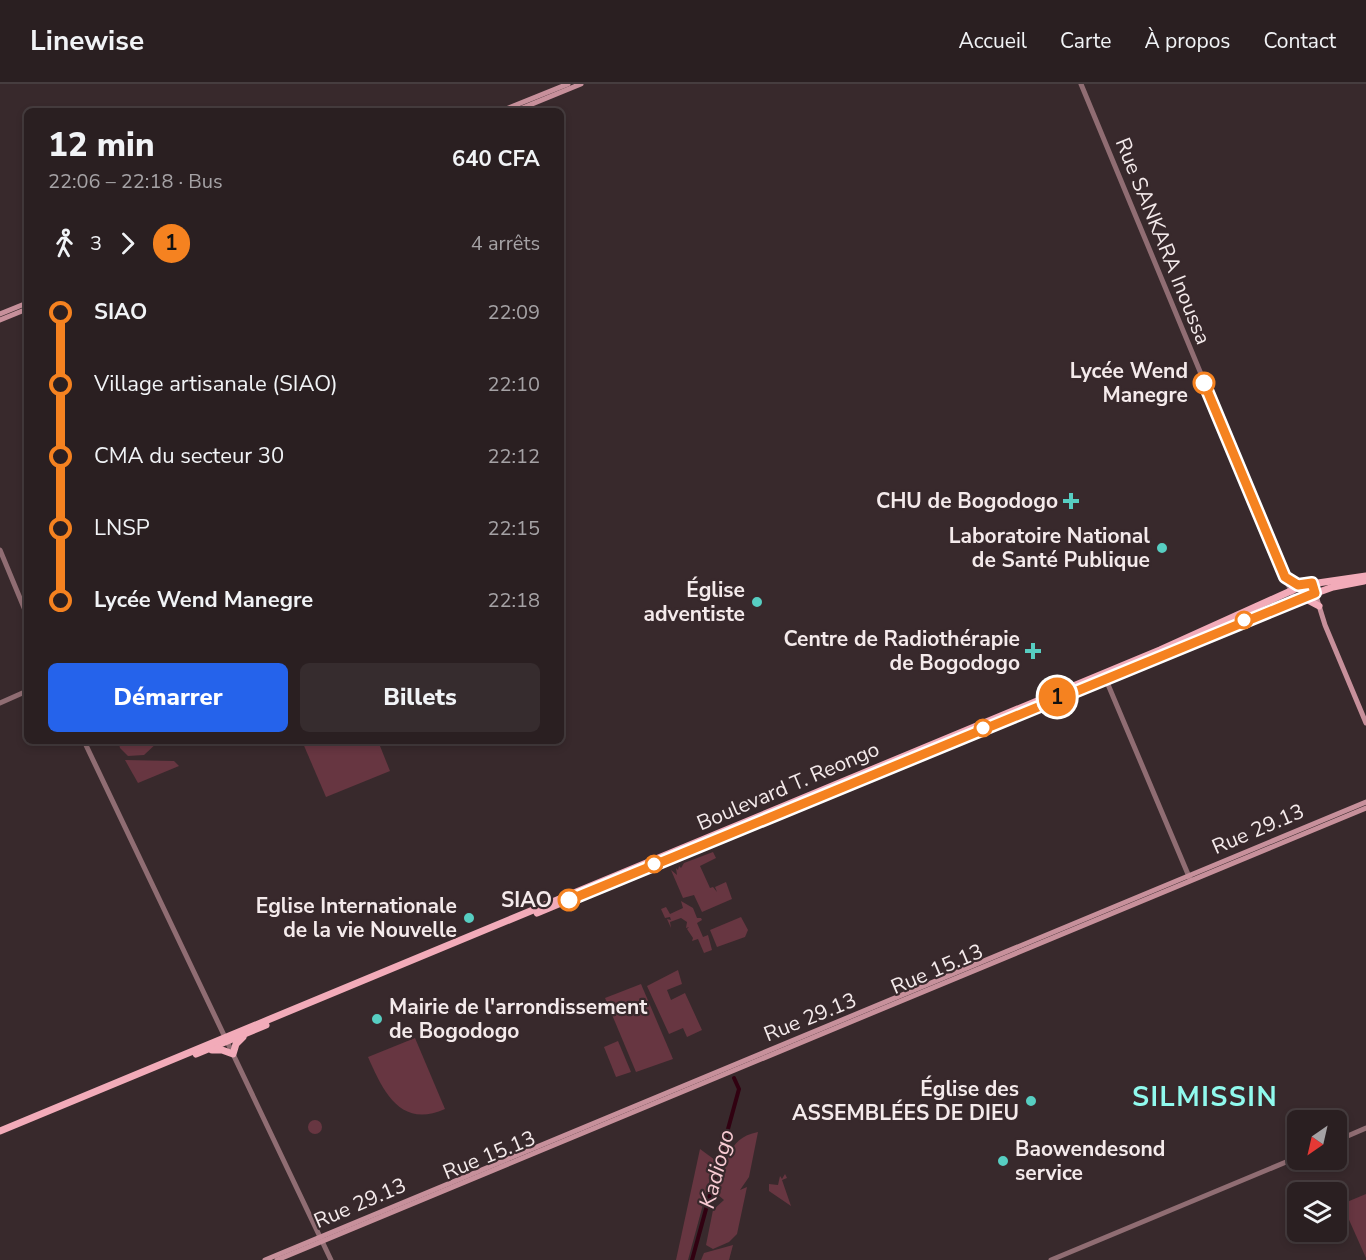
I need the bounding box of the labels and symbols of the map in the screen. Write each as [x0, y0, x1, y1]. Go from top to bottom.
street label: Rue SANKARA Inoussa [1109, 133, 1217, 349]
place label: Lycée Wend Manegre [1070, 357, 1188, 409]
marker: Lycée Wend Manegre [1193, 372, 1215, 394]
place label: CHU de Bogodogo [876, 487, 1058, 515]
marker: CHU de Bogodogo [1062, 492, 1080, 510]
place label: Laboratoire National de Santé Publique [949, 522, 1150, 574]
marker: Laboratoire National de Santé Publique [1155, 541, 1169, 555]
place label: Église adventiste [643, 576, 745, 628]
marker: Église adventiste [750, 595, 764, 609]
unlabelled marker [1235, 611, 1253, 629]
place label: Centre de Radiothérapie de Bogodogo [784, 625, 1020, 677]
marker: Centre de Radiothérapie de Bogodogo [1024, 642, 1042, 660]
line badge: 1 [1038, 678, 1076, 716]
unlabelled marker [974, 719, 992, 737]
street label: Boulevard T. Reongo [692, 735, 884, 837]
street label: Rue 29.13 [1208, 797, 1308, 861]
unlabelled marker [645, 855, 663, 873]
place label: SIAO [501, 886, 552, 914]
marker: SIAO [558, 889, 580, 911]
place label: Eglise Internationale de la vie Nouvelle [256, 892, 457, 944]
marker: Eglise Internationale de la vie Nouvelle [462, 911, 476, 925]
street label: Rue 15.13 [887, 937, 987, 1001]
street label: Rue 29.13 [760, 986, 860, 1048]
place label: Mairie de l'arrondissement de Bogodogo [389, 993, 648, 1045]
marker: Mairie de l'arrondissement de Bogodogo [370, 1012, 384, 1026]
place label: Église des ASSEMBLÉES DE DIEU [792, 1075, 1019, 1127]
district label: SILMISSIN [1132, 1079, 1278, 1116]
marker: Église des ASSEMBLÉES DE DIEU [1024, 1094, 1038, 1108]
north arrow [1287, 1110, 1347, 1170]
street label: Rue 15.13 [439, 1124, 539, 1186]
water label: Kadiogo [692, 1126, 742, 1212]
place label: Baowendesond service [1015, 1135, 1165, 1187]
marker: Baowendesond service [996, 1154, 1010, 1168]
street label: Rue 29.13 [310, 1171, 410, 1235]

